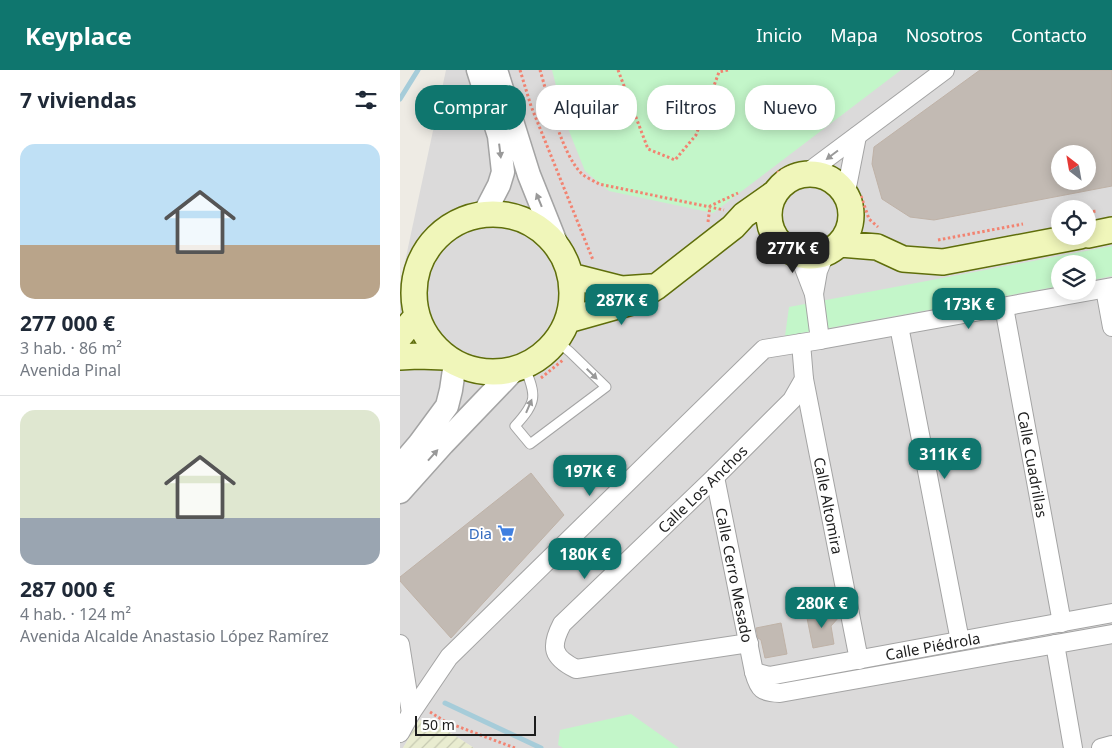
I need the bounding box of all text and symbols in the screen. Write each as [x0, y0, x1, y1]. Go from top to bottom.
text: Keyplace [25, 19, 132, 52]
text: Inicio [756, 23, 802, 47]
text: Mapa [830, 23, 878, 47]
text: Nosotros [906, 23, 983, 47]
text: Contacto [1011, 23, 1087, 47]
chip: Comprar [415, 85, 526, 130]
chip: Alquilar [536, 85, 637, 130]
chip: Filtros [647, 85, 735, 130]
chip: Nuevo [745, 85, 835, 130]
text: 7 viviendas [20, 86, 137, 114]
icon: filters [352, 86, 380, 114]
one-way arrow [496, 143, 504, 159]
north arrow [1051, 145, 1096, 190]
map controls [1051, 145, 1096, 300]
one-way arrow [825, 150, 839, 160]
icon: home [155, 177, 245, 267]
one-way arrow [535, 192, 543, 207]
button: locate [1051, 200, 1096, 245]
pin: 277K € [752, 232, 834, 274]
text: 277K € [767, 237, 819, 259]
button: layers [1051, 255, 1096, 300]
pin: 287K € [581, 284, 663, 326]
pin: 173K € [928, 288, 1010, 330]
text: 287K € [596, 289, 648, 311]
text: 173K € [943, 293, 995, 315]
text: 277 000 € [20, 309, 115, 337]
text: 3 hab. · 86 m² [20, 337, 122, 359]
text: Avenida Pinal [20, 359, 121, 381]
one-way arrow [586, 368, 598, 380]
one-way arrow [526, 399, 534, 413]
street label: Calle Cuadrillas [1013, 410, 1052, 519]
pin: 311K € [904, 438, 986, 480]
street label: Calle Los Anchos [653, 441, 751, 537]
icon: home [155, 442, 245, 532]
text: 311K € [919, 443, 971, 465]
one-way arrow [427, 449, 438, 462]
pin: 197K € [549, 454, 631, 497]
street label: Calle Altomira [810, 455, 848, 556]
text: 197K € [564, 460, 616, 482]
street label: Calle Cerro Mesado [711, 506, 758, 644]
place label: Dia [469, 523, 492, 543]
supermarket icon: Dia [496, 523, 516, 543]
pin: 180K € [544, 538, 626, 580]
text: 180K € [559, 543, 611, 565]
text: 287 000 € [20, 575, 115, 603]
pin: 280K € [781, 586, 863, 629]
text: 280K € [796, 592, 848, 614]
text: 4 hab. · 124 m² [20, 603, 131, 625]
text: Avenida Alcalde Anastasio López Ramírez [20, 625, 329, 647]
street label: Calle Piédrola [884, 627, 982, 664]
scale bar [415, 713, 536, 736]
text: 50 m [422, 715, 455, 734]

